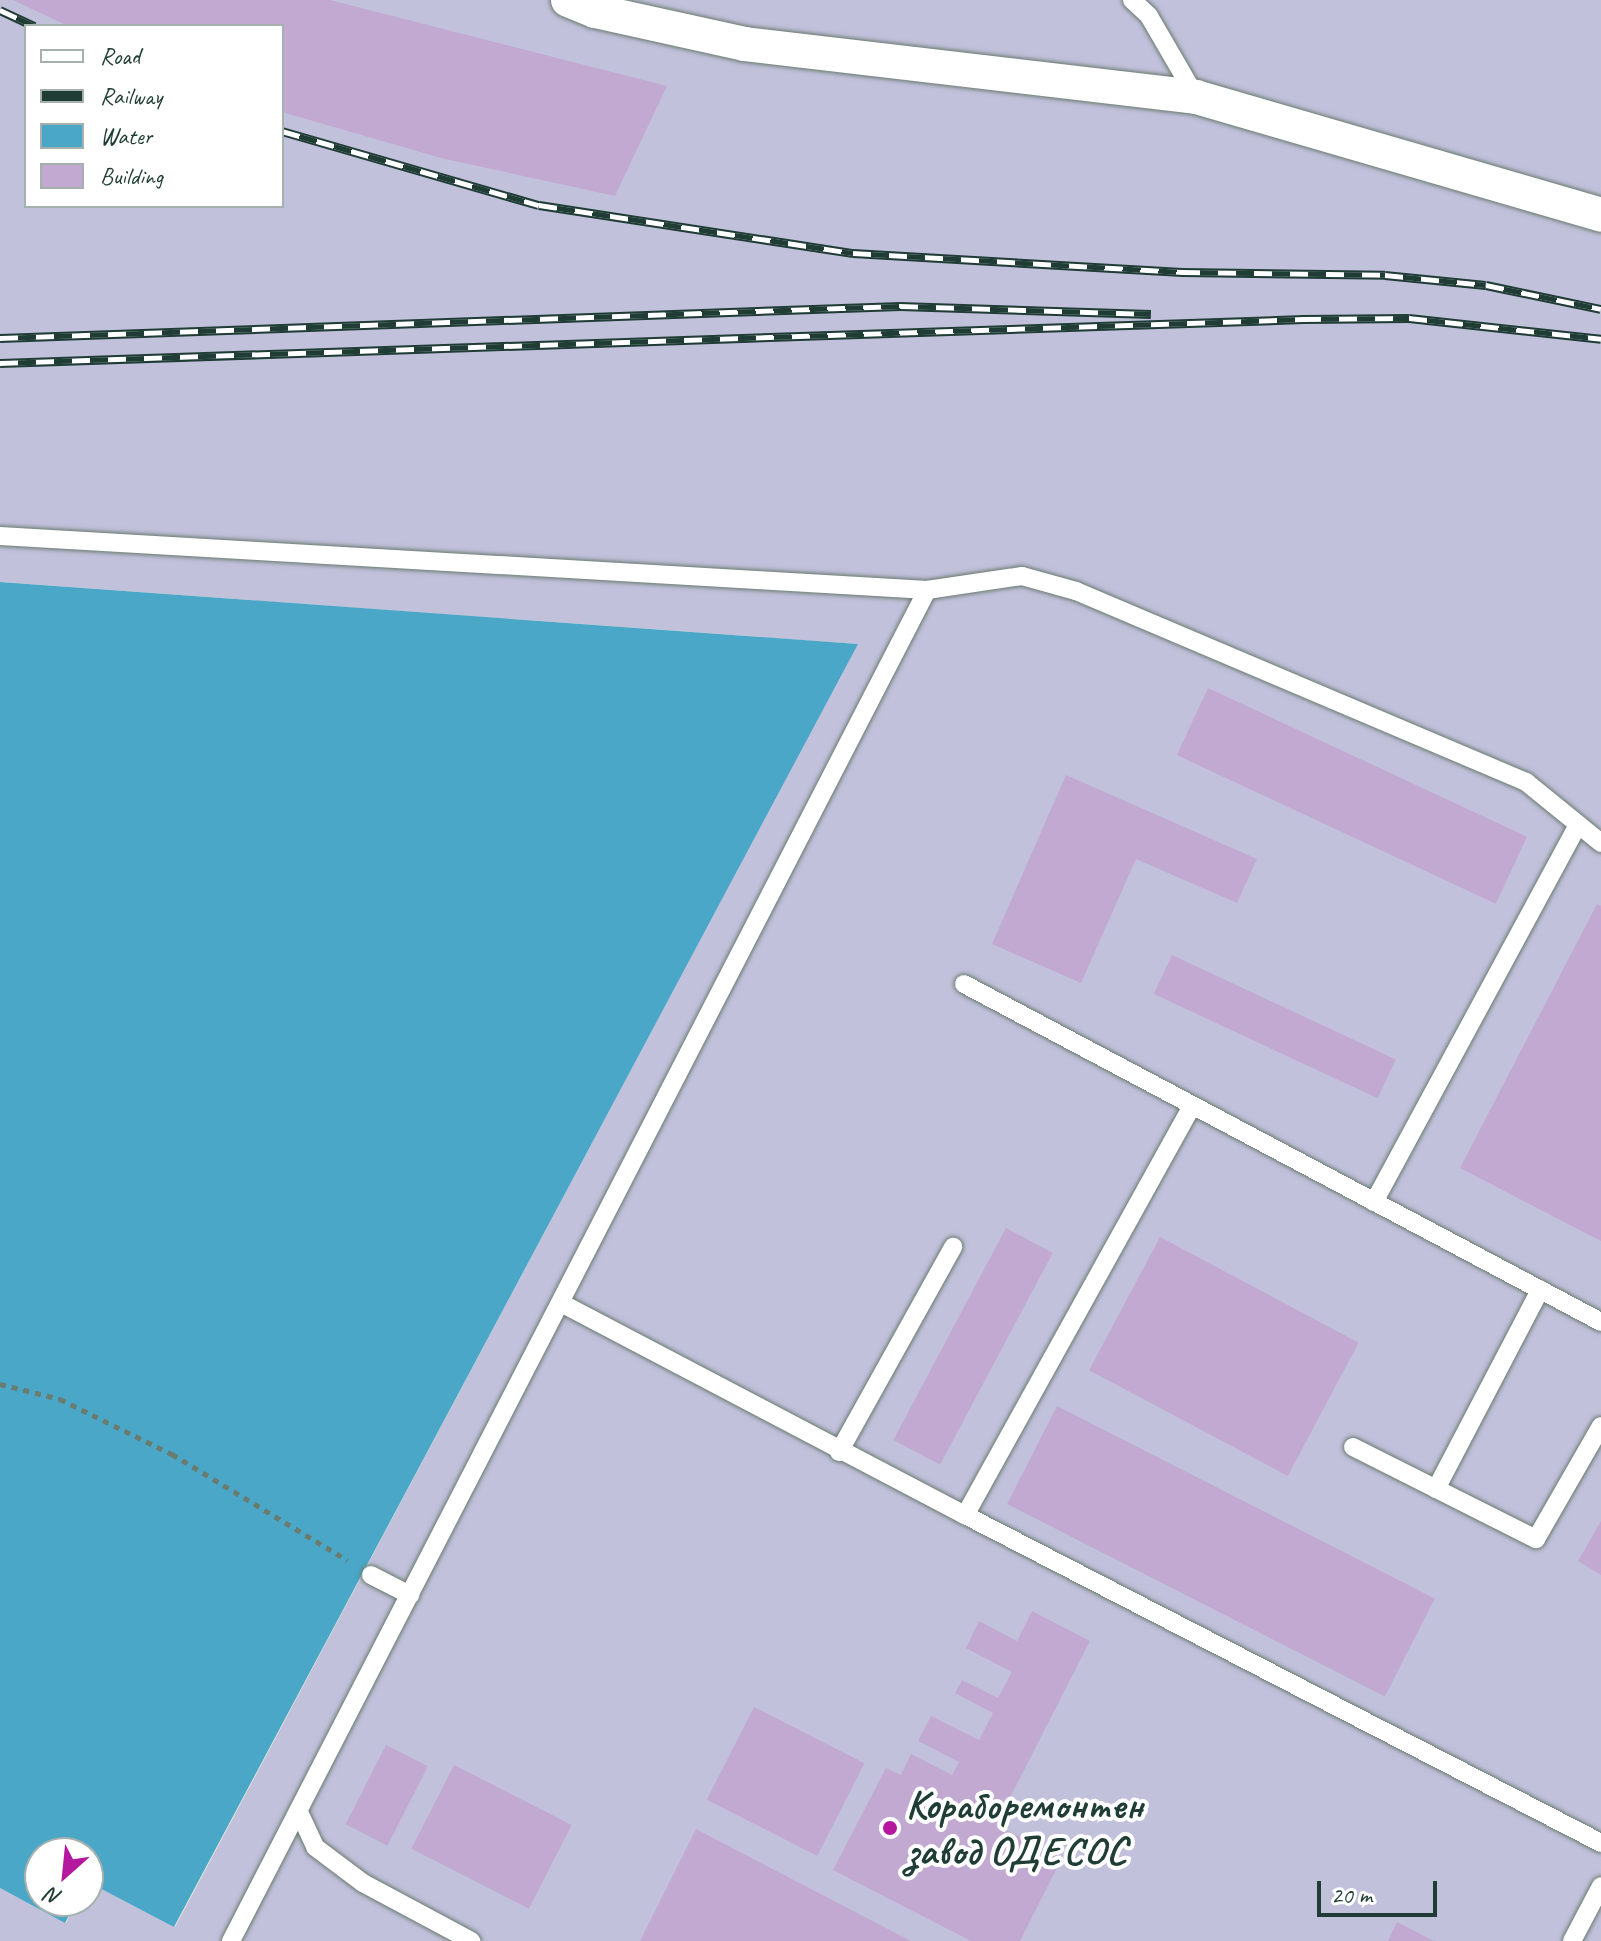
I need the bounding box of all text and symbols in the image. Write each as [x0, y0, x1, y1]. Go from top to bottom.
legend [24, 24, 284, 208]
text: Road [100, 41, 140, 71]
text: Railway [100, 81, 162, 111]
text: Water [100, 121, 152, 151]
text: Building [100, 161, 163, 191]
place label: Кораборемонтен завод ОДЕСОС [906, 1781, 1143, 1875]
marker: Кораборемонтен завод ОДЕСОС [881, 1819, 899, 1837]
north arrow [24, 1837, 104, 1917]
scale bar [1321, 1865, 1441, 1915]
text: 20 m [1331, 1880, 1372, 1910]
text: N [42, 1881, 66, 1912]

